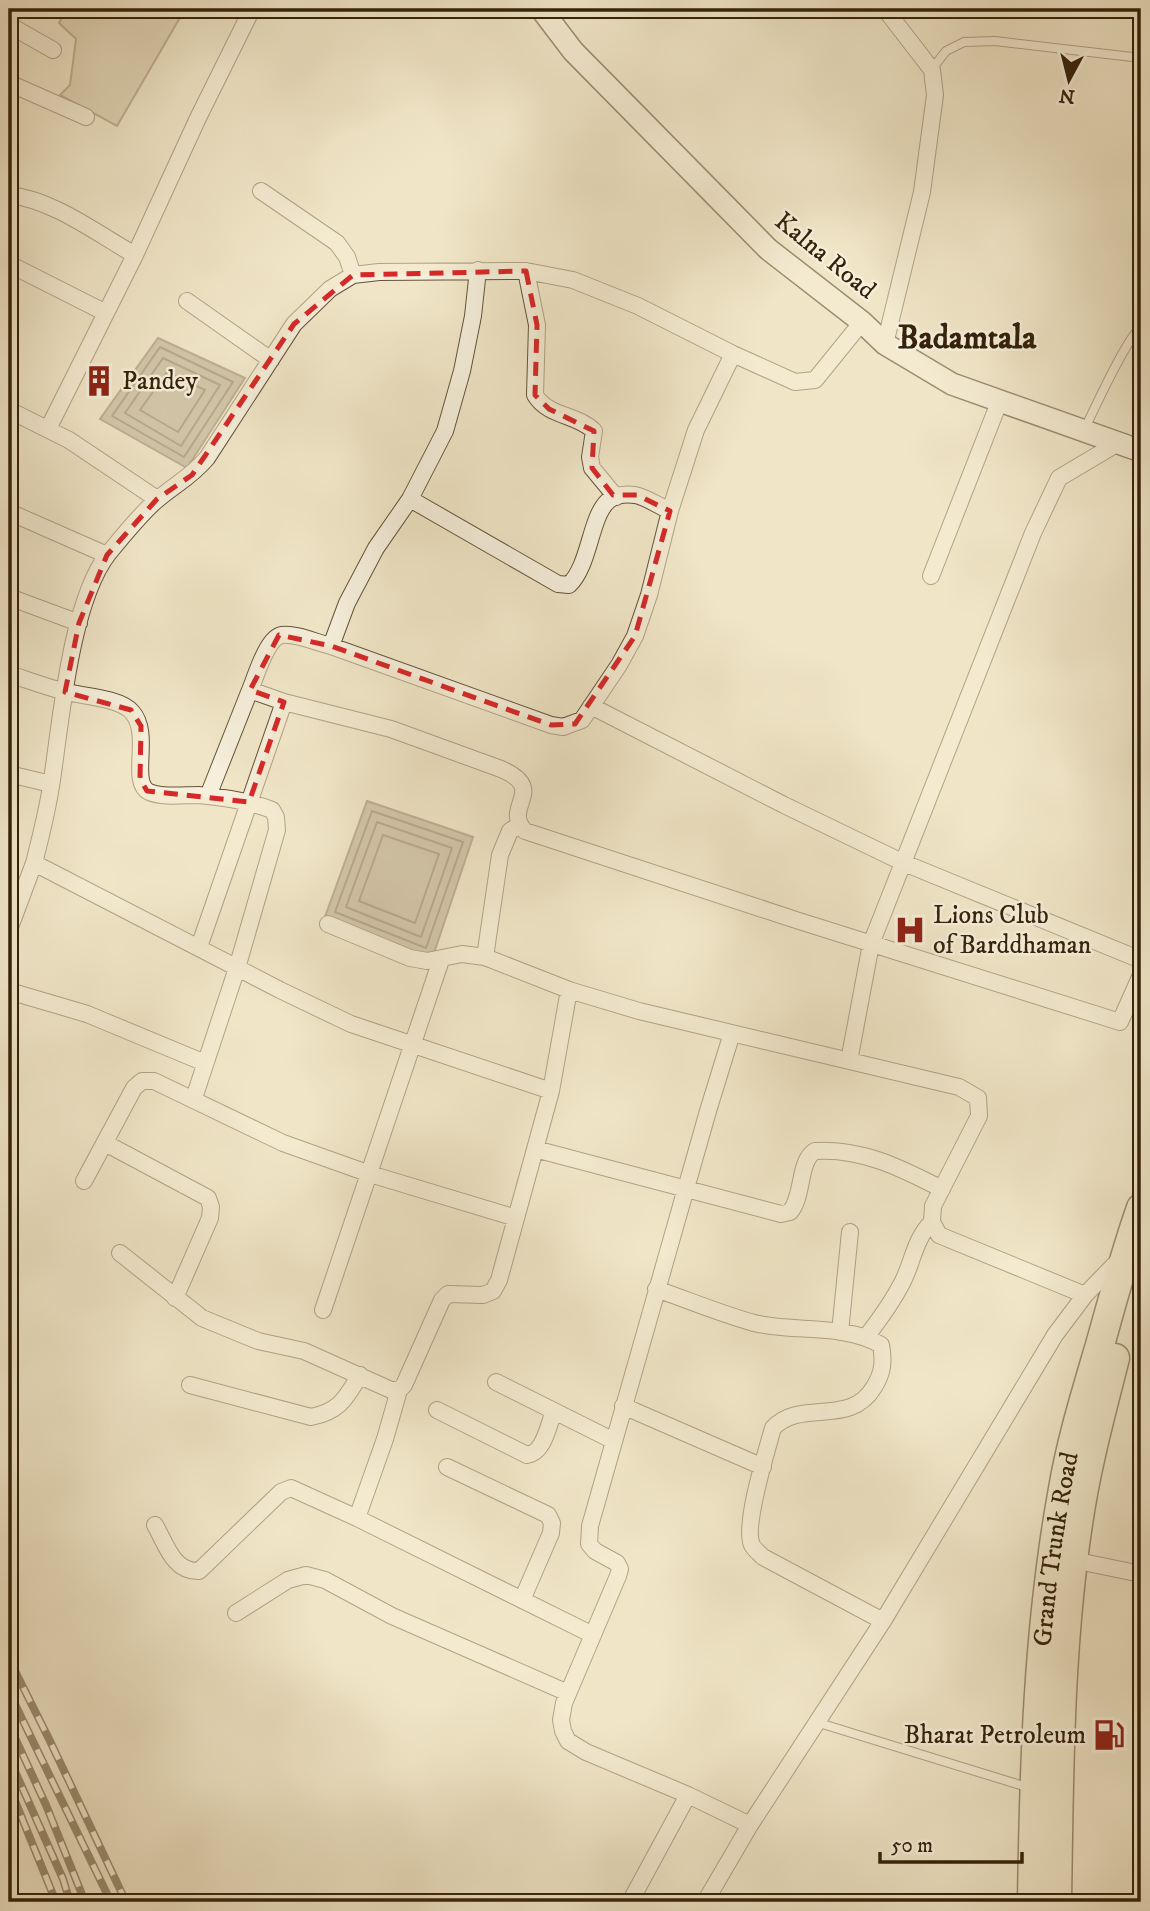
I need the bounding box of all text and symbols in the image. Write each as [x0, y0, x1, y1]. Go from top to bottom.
north arrow [1034, 46, 1104, 116]
text: N [1058, 83, 1076, 108]
street label: Kalna Road [768, 205, 882, 307]
district label: Badamtala [898, 318, 1037, 359]
building icon: Pandey [82, 364, 116, 398]
place label: Pandey [122, 365, 198, 398]
place label: Lions Club of Barddhaman [933, 899, 1092, 962]
hospital icon: Lions Club of Barddhaman [893, 913, 927, 947]
street label: Grand Trunk Road [1026, 1449, 1086, 1648]
fuel station icon: Bharat Petroleum [1092, 1718, 1126, 1752]
place label: Bharat Petroleum [904, 1719, 1086, 1752]
scale bar [880, 1820, 1022, 1864]
text: 50 m [891, 1833, 933, 1859]

